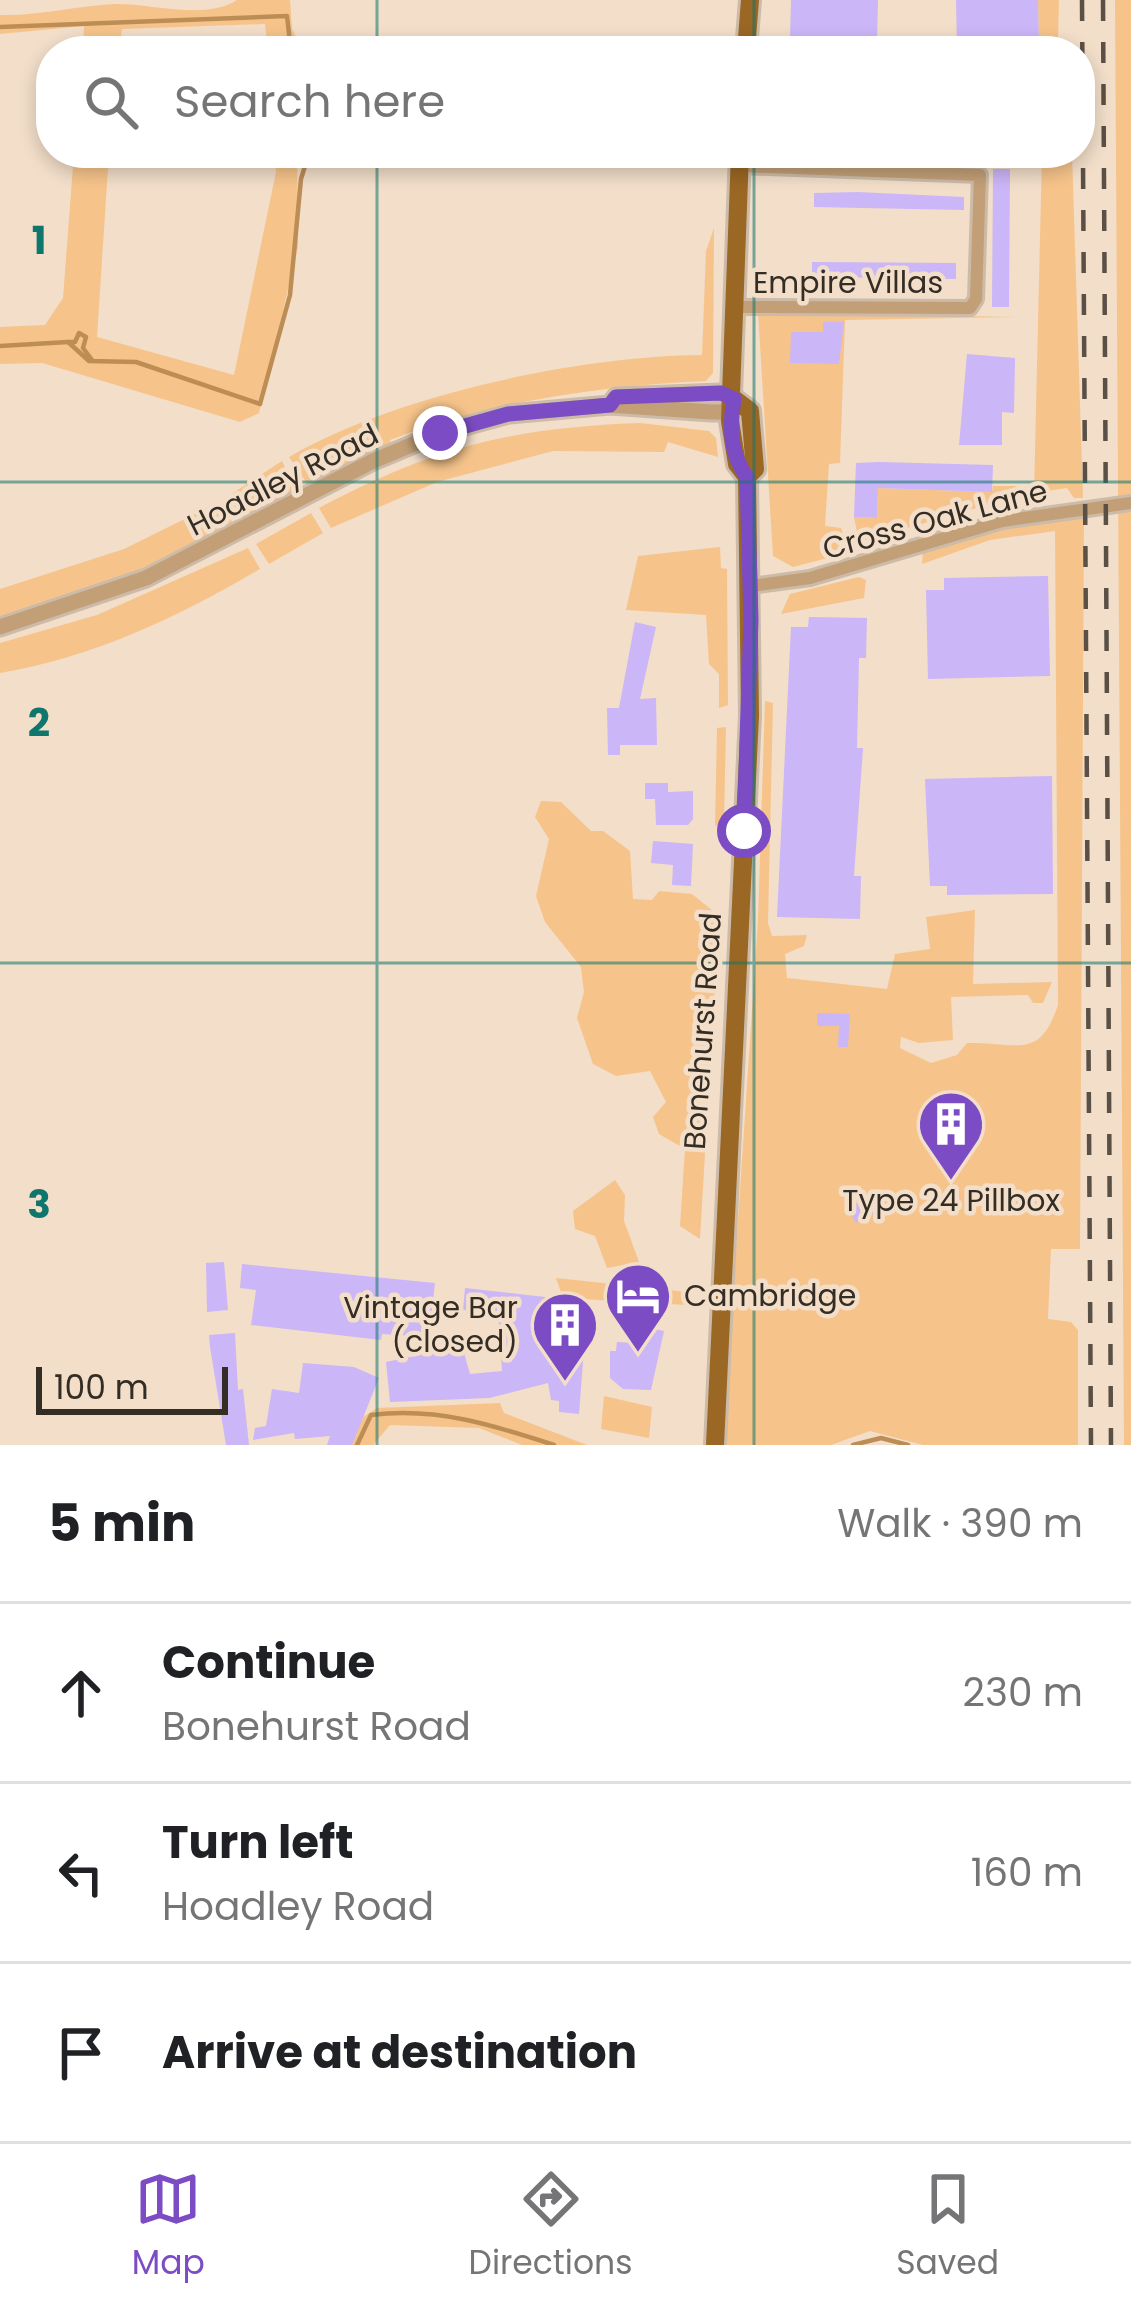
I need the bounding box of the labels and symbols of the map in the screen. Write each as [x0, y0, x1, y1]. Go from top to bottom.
text: 1 [32, 213, 46, 268]
street label: Empire Villas [753, 261, 943, 304]
route end [413, 406, 467, 460]
street label: Hoadley Road [180, 413, 386, 546]
street label: Cross Oak Lane [818, 469, 1052, 570]
text: 2 [28, 695, 50, 750]
route start [717, 804, 771, 858]
street label: Bonehurst Road [673, 911, 732, 1151]
building icon: Type 24 Pillbox [916, 1089, 986, 1183]
text: 3 [27, 1177, 51, 1232]
place label: Type 24 Pillbox [842, 1179, 1060, 1222]
hotel icon: Cambridge [603, 1261, 673, 1355]
place label: Cambridge [684, 1274, 856, 1317]
place label: Vintage Bar (closed) [343, 1286, 518, 1363]
building icon: Vintage Bar (closed) [530, 1290, 600, 1384]
scale bar [36, 1361, 228, 1414]

